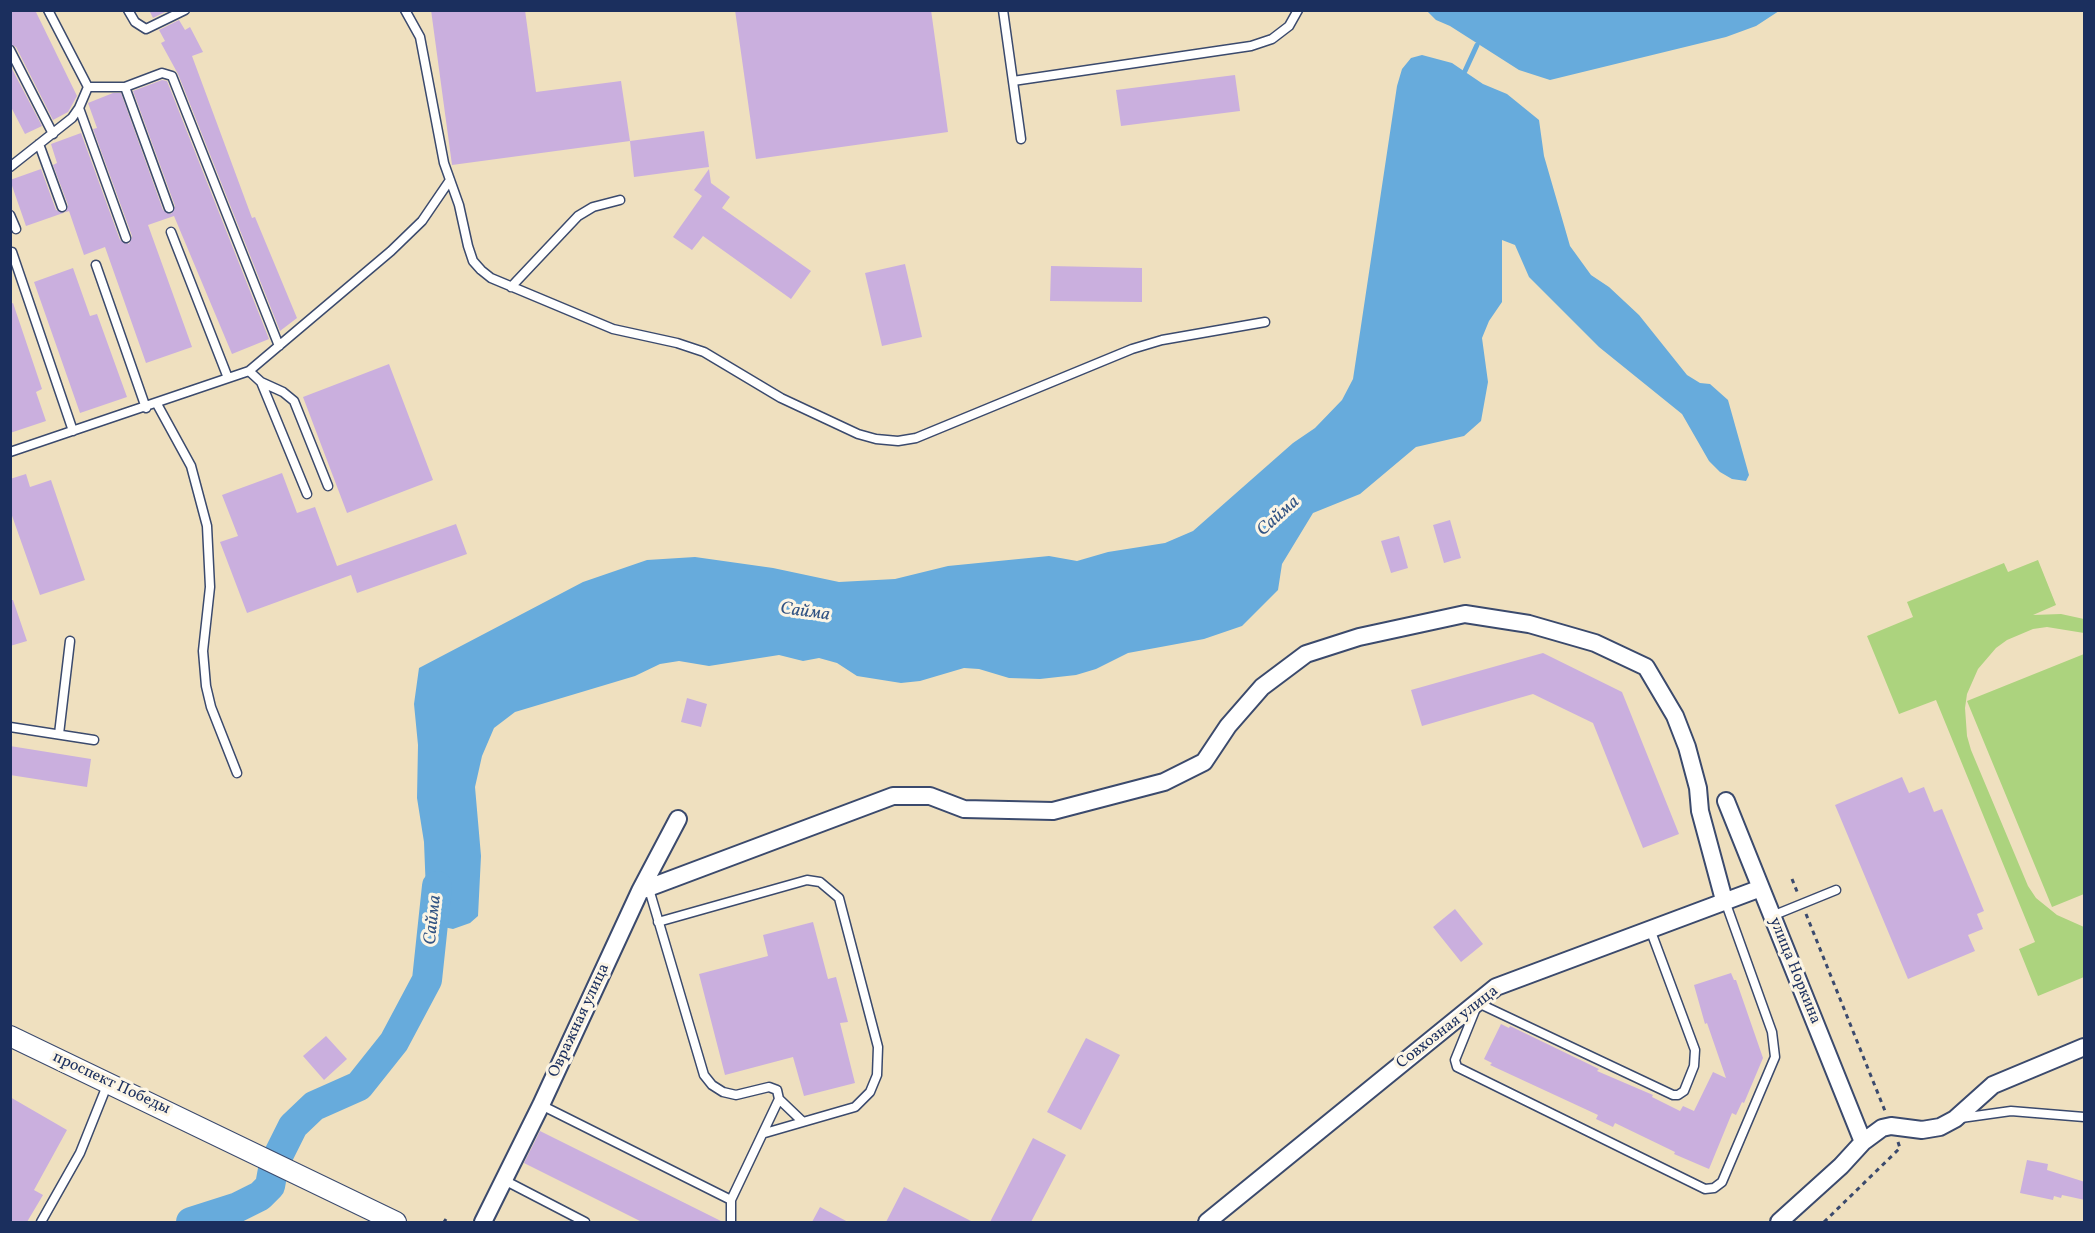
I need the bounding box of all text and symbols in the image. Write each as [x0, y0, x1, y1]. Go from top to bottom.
water label: Сайма [1253, 492, 1305, 542]
water label: Сайма [779, 599, 831, 627]
water label: Сайма [421, 894, 447, 946]
street label: улица Норкина [1764, 915, 1824, 1027]
street label: Овражная улица [545, 961, 615, 1081]
street label: Совхозная улица [1393, 982, 1503, 1074]
street label: проспект Победы [49, 1048, 173, 1120]

